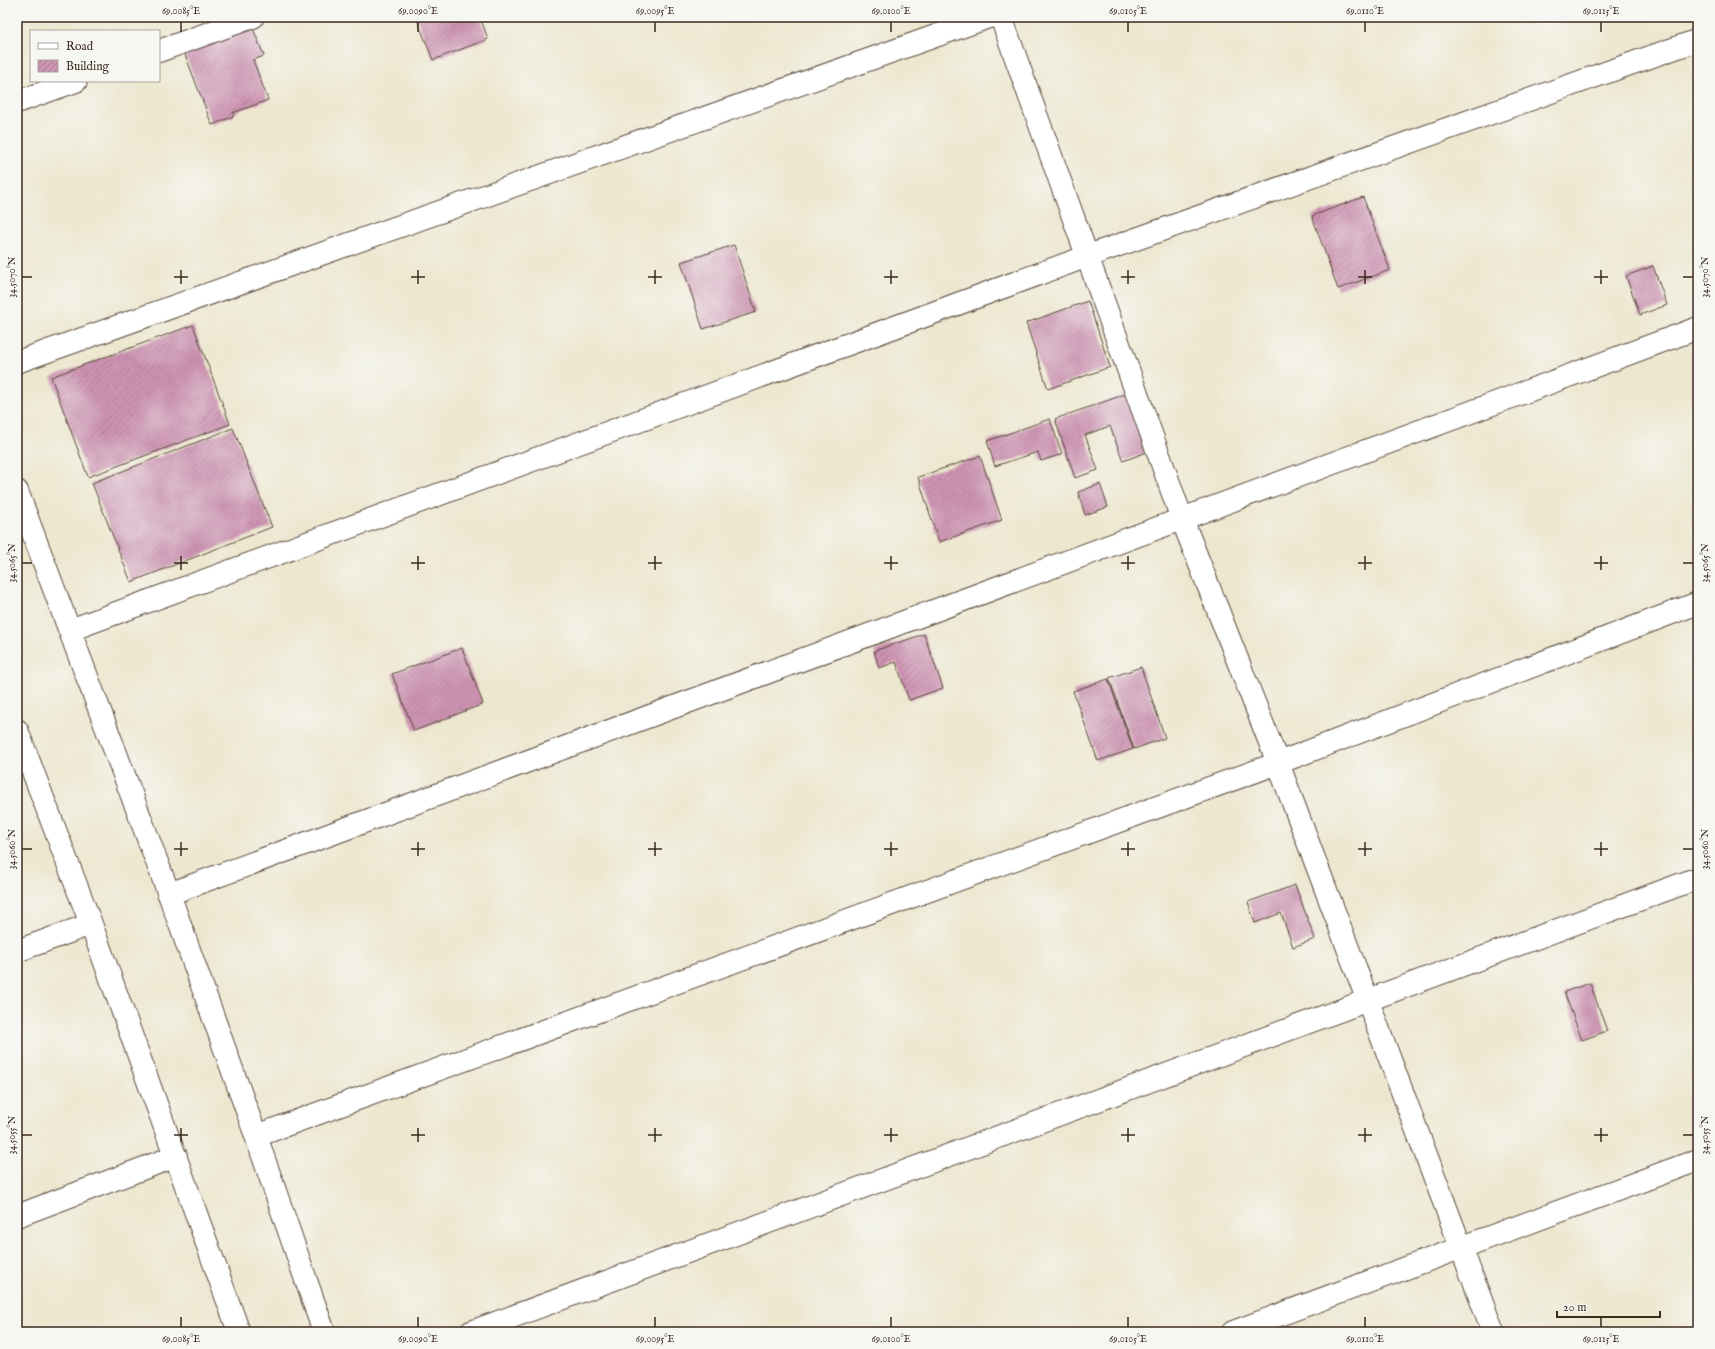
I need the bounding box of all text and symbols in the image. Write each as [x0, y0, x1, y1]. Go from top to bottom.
text: 69.0085°E [162, 5, 200, 18]
text: 69.0090°E [398, 5, 438, 18]
text: 69.0095°E [636, 5, 674, 18]
text: 69.0100°E [871, 5, 911, 18]
text: 69.0105°E [1109, 5, 1147, 18]
text: 69.0110°E [1346, 5, 1384, 18]
text: 69.0115°E [1583, 5, 1619, 18]
legend [30, 30, 160, 82]
text: Road [66, 39, 94, 54]
text: Building [66, 59, 110, 74]
text: 34.5070°N [6, 256, 19, 297]
text: 34.5070°N [1699, 256, 1712, 297]
text: 34.5065°N [6, 543, 19, 583]
text: 34.5065°N [1699, 543, 1712, 583]
text: 34.5060°N [6, 828, 19, 869]
text: 34.5060°N [1699, 828, 1712, 869]
text: 34.5055°N [6, 1115, 19, 1154]
text: 34.5055°N [1699, 1115, 1712, 1154]
scale bar [1557, 1293, 1660, 1319]
text: 20 m [1563, 1300, 1586, 1315]
text: 69.0085°E [162, 1333, 200, 1346]
text: 69.0090°E [398, 1333, 438, 1346]
text: 69.0095°E [636, 1333, 674, 1346]
text: 69.0100°E [871, 1333, 911, 1346]
text: 69.0105°E [1109, 1333, 1147, 1346]
text: 69.0110°E [1346, 1333, 1384, 1346]
text: 69.0115°E [1583, 1333, 1619, 1346]

